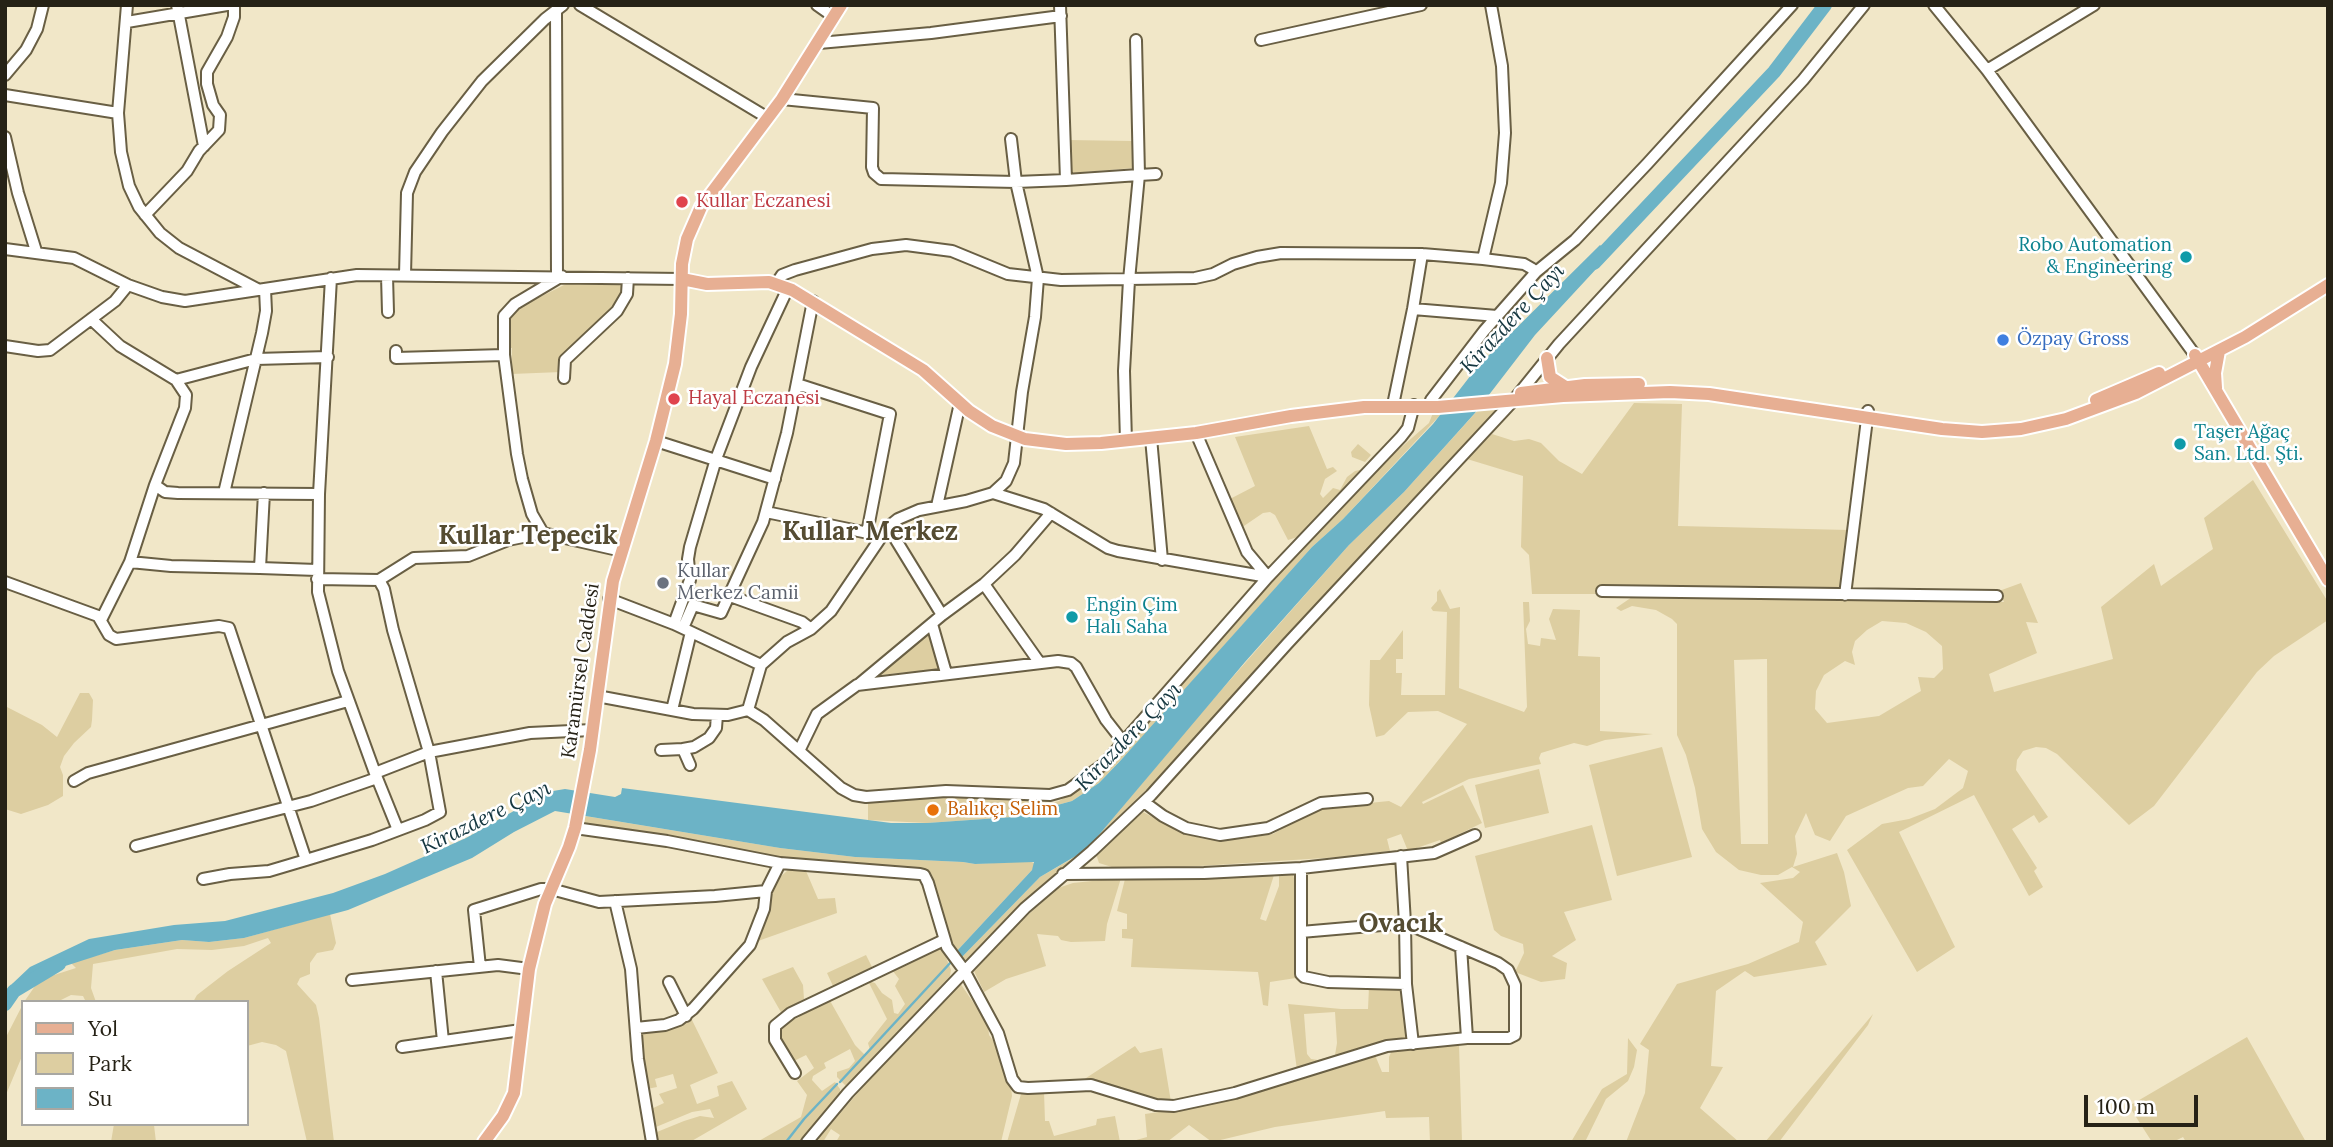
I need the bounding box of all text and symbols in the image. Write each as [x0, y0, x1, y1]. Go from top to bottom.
place label: Kullar Eczanesi [696, 191, 831, 213]
marker: Kullar Eczanesi [674, 194, 690, 210]
place label: Robo Automation & Engineering [2018, 235, 2172, 279]
marker: Robo Automation & Engineering [2178, 249, 2194, 265]
water label: Kirazdere Çayı [1456, 259, 1570, 379]
place label: Özpay Gross [2017, 329, 2129, 351]
marker: Özpay Gross [1995, 332, 2011, 348]
place label: Hayal Eczanesi [688, 388, 820, 410]
marker: Hayal Eczanesi [666, 391, 682, 407]
place label: Taşer Ağaç San. Ltd. Şti. [2194, 422, 2303, 466]
marker: Taşer Ağaç San. Ltd. Şti. [2172, 436, 2188, 452]
district label: Kullar Merkez [782, 517, 958, 549]
district label: Kullar Tepecik [438, 521, 618, 553]
place label: Kullar Merkez Camii [677, 561, 799, 605]
marker: Kullar Merkez Camii [655, 575, 671, 591]
street label: Karamürsel Caddesi [557, 582, 605, 760]
place label: Engin Çim Halı Saha [1086, 595, 1178, 639]
marker: Engin Çim Halı Saha [1064, 609, 1080, 625]
water label: Kirazdere Çayı [1071, 678, 1187, 796]
water label: Kirazdere Çayı [417, 776, 555, 860]
place label: Balıkçı Selim [947, 799, 1058, 821]
marker: Balıkçı Selim [925, 802, 941, 818]
district label: Ovacık [1359, 909, 1443, 941]
legend [21, 1000, 248, 1126]
text: Yol [88, 1015, 118, 1042]
text: Park [88, 1050, 132, 1077]
scale bar [2088, 1080, 2202, 1124]
text: Su [88, 1085, 112, 1112]
text: 100 m [2097, 1093, 2155, 1120]

